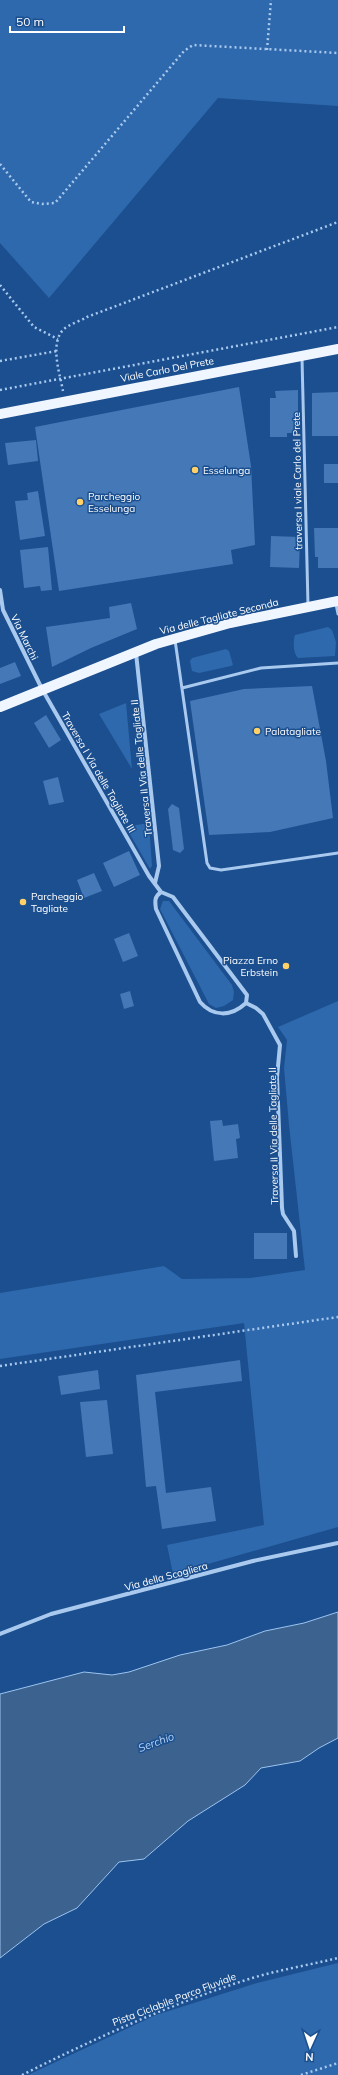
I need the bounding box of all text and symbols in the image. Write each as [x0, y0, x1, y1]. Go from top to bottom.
scale bar [10, 8, 124, 34]
text: 50 m [16, 14, 44, 29]
street label: Viale Carlo Del Prete [119, 354, 215, 385]
street label: traversa I viale Carlo del Prete [290, 412, 305, 550]
place label: Esselunga [203, 464, 250, 477]
marker: Esselunga [190, 465, 200, 475]
place label: Parcheggio Esselunga [88, 490, 141, 515]
marker: Parcheggio Esselunga [75, 497, 85, 507]
street label: Via delle Tagliate Seconda [158, 595, 280, 638]
street label: Via Marchi [8, 612, 41, 662]
street label: Traversa II Via delle Tagliate II [128, 699, 155, 837]
street label: Traversa I Via delle Tagliate III [59, 710, 139, 835]
place label: Palatagliate [265, 725, 321, 738]
marker: Palatagliate [252, 726, 262, 736]
place label: Parcheggio Tagliate [31, 890, 84, 915]
marker: Parcheggio Tagliate [18, 897, 28, 907]
place label: Piazza Erno Erbstein [223, 954, 278, 979]
marker: Piazza Erno Erbstein [281, 961, 291, 971]
street label: Traversa II Via delle Tagliate II [266, 1067, 281, 1205]
street label: Via della Scogliera [123, 1559, 209, 1594]
water label: Serchio [136, 1729, 176, 1755]
street label: Pista Ciclabile Parco Fluviale [110, 1970, 238, 2029]
north arrow [290, 2027, 330, 2067]
text: N [305, 2050, 314, 2064]

